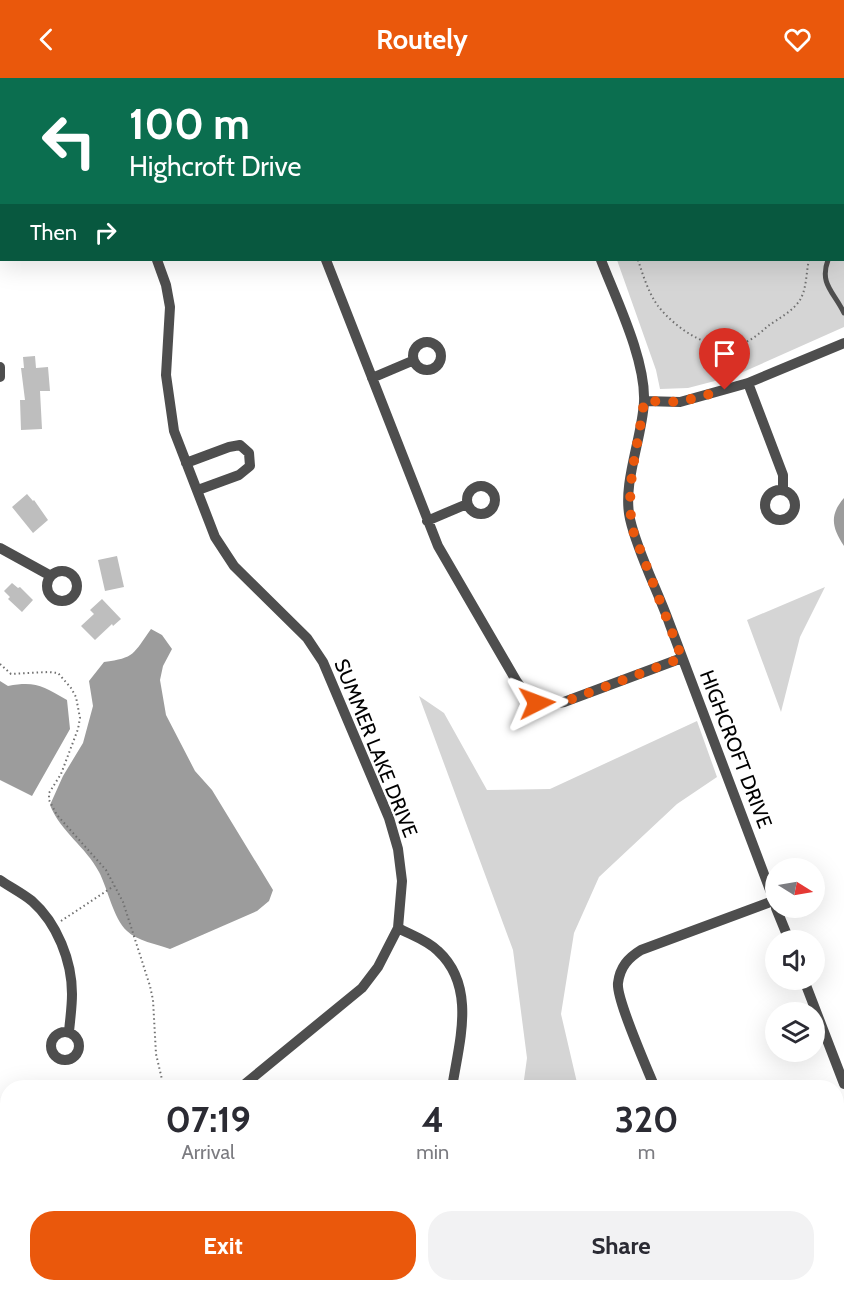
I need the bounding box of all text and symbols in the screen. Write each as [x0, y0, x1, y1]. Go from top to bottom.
icon: back [30, 23, 63, 56]
text: Routely [376, 23, 468, 56]
icon: heart [781, 23, 814, 56]
text: 100 m [129, 98, 250, 150]
icon: left [30, 102, 108, 180]
text: Highcroft Drive [129, 150, 301, 183]
icon: right [89, 216, 122, 249]
text: Then [30, 219, 77, 246]
pin [699, 328, 750, 390]
icon: arrive [708, 337, 741, 370]
street label: SUMMER LAKE DRIVE [329, 655, 423, 841]
street label: HIGHCROFT DRIVE [695, 667, 777, 831]
position arrow [505, 671, 569, 735]
north arrow [765, 858, 825, 918]
map controls [765, 858, 825, 1062]
button: sound [765, 930, 825, 990]
button: layers [765, 1002, 825, 1062]
text: 07:19 [165, 1097, 251, 1141]
text: 4 [422, 1097, 444, 1141]
text: 320 [615, 1097, 679, 1141]
text: Arrival [181, 1140, 235, 1164]
text: min [416, 1140, 449, 1164]
text: m [638, 1140, 655, 1164]
button: Exit [30, 1211, 416, 1280]
button: Share [428, 1211, 814, 1280]

